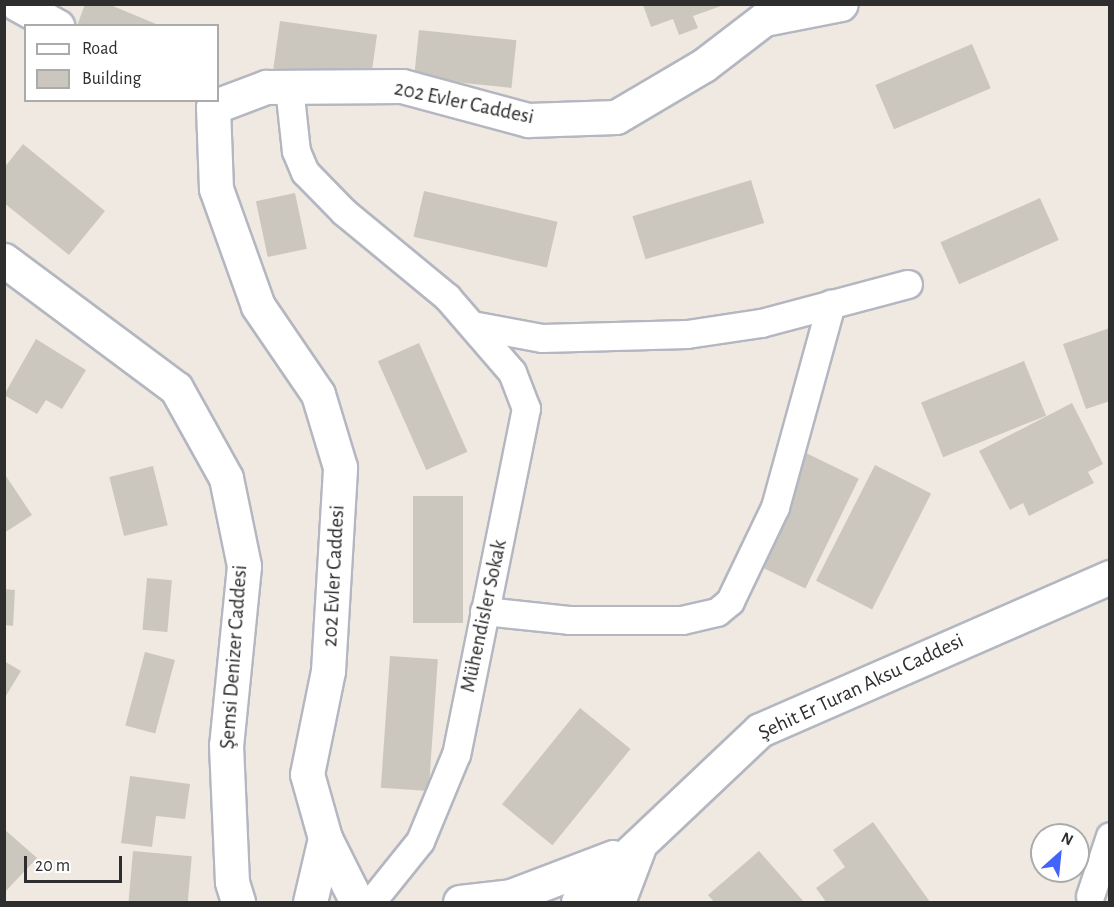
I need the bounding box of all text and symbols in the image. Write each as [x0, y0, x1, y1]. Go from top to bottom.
legend [24, 24, 219, 102]
text: Road [82, 40, 118, 58]
text: Building [82, 70, 141, 88]
street label: 202 Evler Caddesi [392, 76, 536, 130]
street label: 202 Evler Caddesi [318, 504, 350, 648]
street label: Mühendisler Sokak [456, 537, 512, 695]
street label: Şemsi Denizer Caddesi [215, 564, 253, 750]
street label: Şehit Er Turan Aksu Caddesi [754, 628, 968, 746]
north arrow [1030, 823, 1090, 883]
text: N [1059, 829, 1076, 848]
scale bar [27, 844, 124, 882]
text: 20 m [35, 857, 70, 875]

